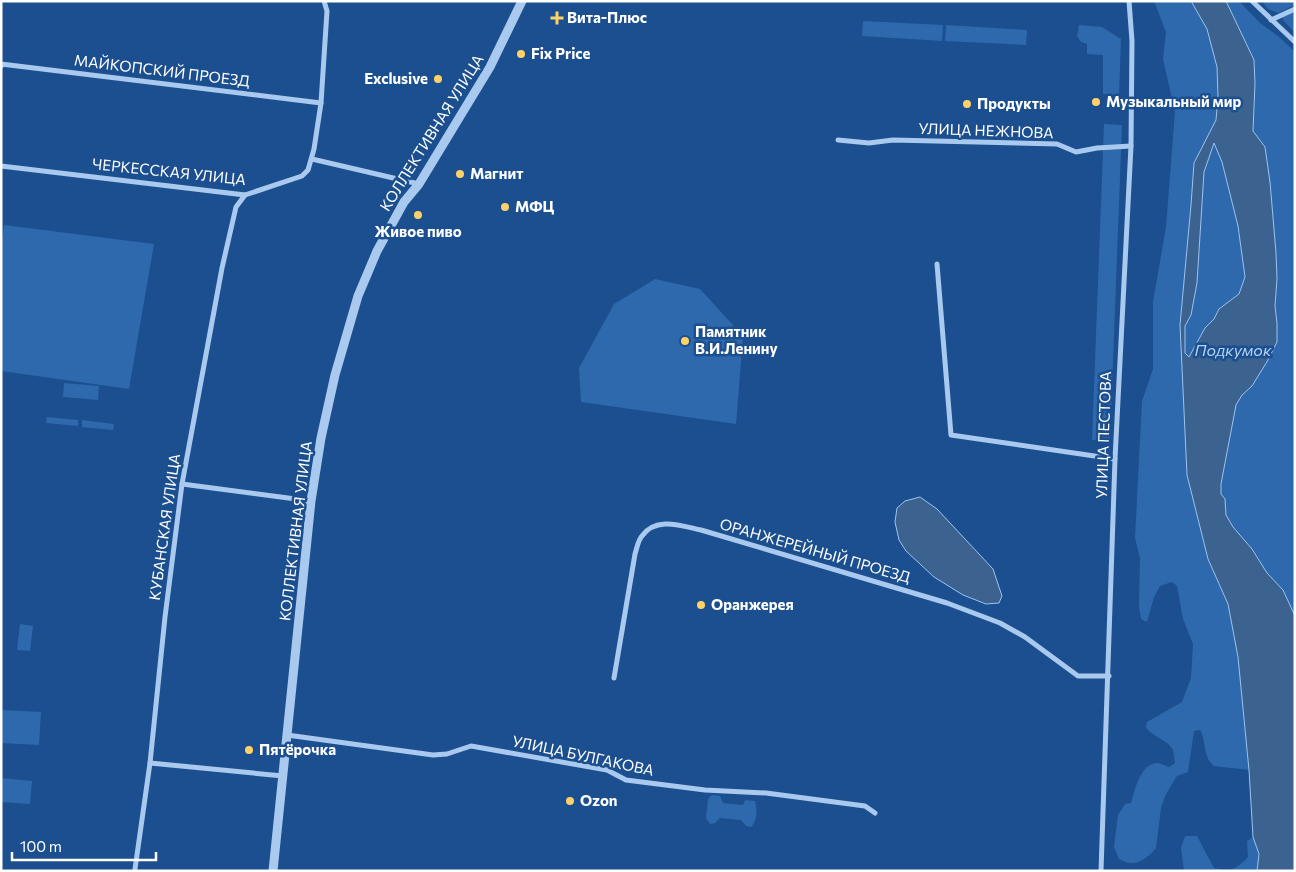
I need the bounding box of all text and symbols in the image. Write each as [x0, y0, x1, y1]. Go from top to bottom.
place label: Вита-Плюс [567, 8, 647, 26]
marker: Вита-Плюс [551, 12, 563, 24]
place label: Fix Price [531, 44, 591, 62]
marker: Fix Price [515, 48, 527, 60]
street label: МАЙКОПСКИЙ ПРОЕЗД [73, 50, 251, 90]
street label: КОЛЛЕКТИВНАЯ УЛИЦА [375, 51, 487, 214]
place label: Exclusive [364, 69, 428, 87]
marker: Exclusive [432, 73, 444, 85]
place label: Музыкальный мир [1106, 92, 1241, 110]
place label: Продукты [977, 94, 1051, 112]
marker: Музыкальный мир [1090, 96, 1102, 108]
marker: Продукты [961, 98, 973, 110]
street label: УЛИЦА НЕЖНОВА [918, 119, 1054, 141]
street label: ЧЕРКЕССКАЯ УЛИЦА [91, 154, 247, 188]
place label: Магнит [470, 164, 523, 182]
marker: Магнит [454, 168, 466, 180]
place label: МФЦ [515, 197, 555, 215]
marker: МФЦ [499, 201, 511, 213]
marker: Живое пиво [412, 209, 424, 221]
place label: Живое пиво [374, 222, 462, 240]
place label: Памятник В.И.Ленину [695, 322, 779, 357]
marker: Памятник В.И.Ленину [679, 335, 691, 347]
water label: Подкумок [1195, 340, 1272, 359]
street label: УЛИЦА ПЕСТОВА [1092, 371, 1114, 499]
street label: КОЛЛЕКТИВНАЯ УЛИЦА [275, 440, 315, 622]
street label: КУБАНСКАЯ УЛИЦА [145, 452, 183, 601]
street label: ОРАНЖЕРЕЙНЫЙ ПРОЕЗД [718, 514, 913, 586]
place label: Оранжерея [711, 595, 794, 613]
marker: Оранжерея [695, 599, 707, 611]
street label: УЛИЦА БУЛГАКОВА [511, 731, 656, 779]
place label: Пятёрочка [259, 740, 336, 758]
marker: Пятёрочка [243, 744, 255, 756]
place label: Ozon [580, 791, 618, 809]
marker: Ozon [564, 795, 576, 807]
scale bar [12, 830, 156, 862]
text: 100 m [20, 837, 62, 855]

